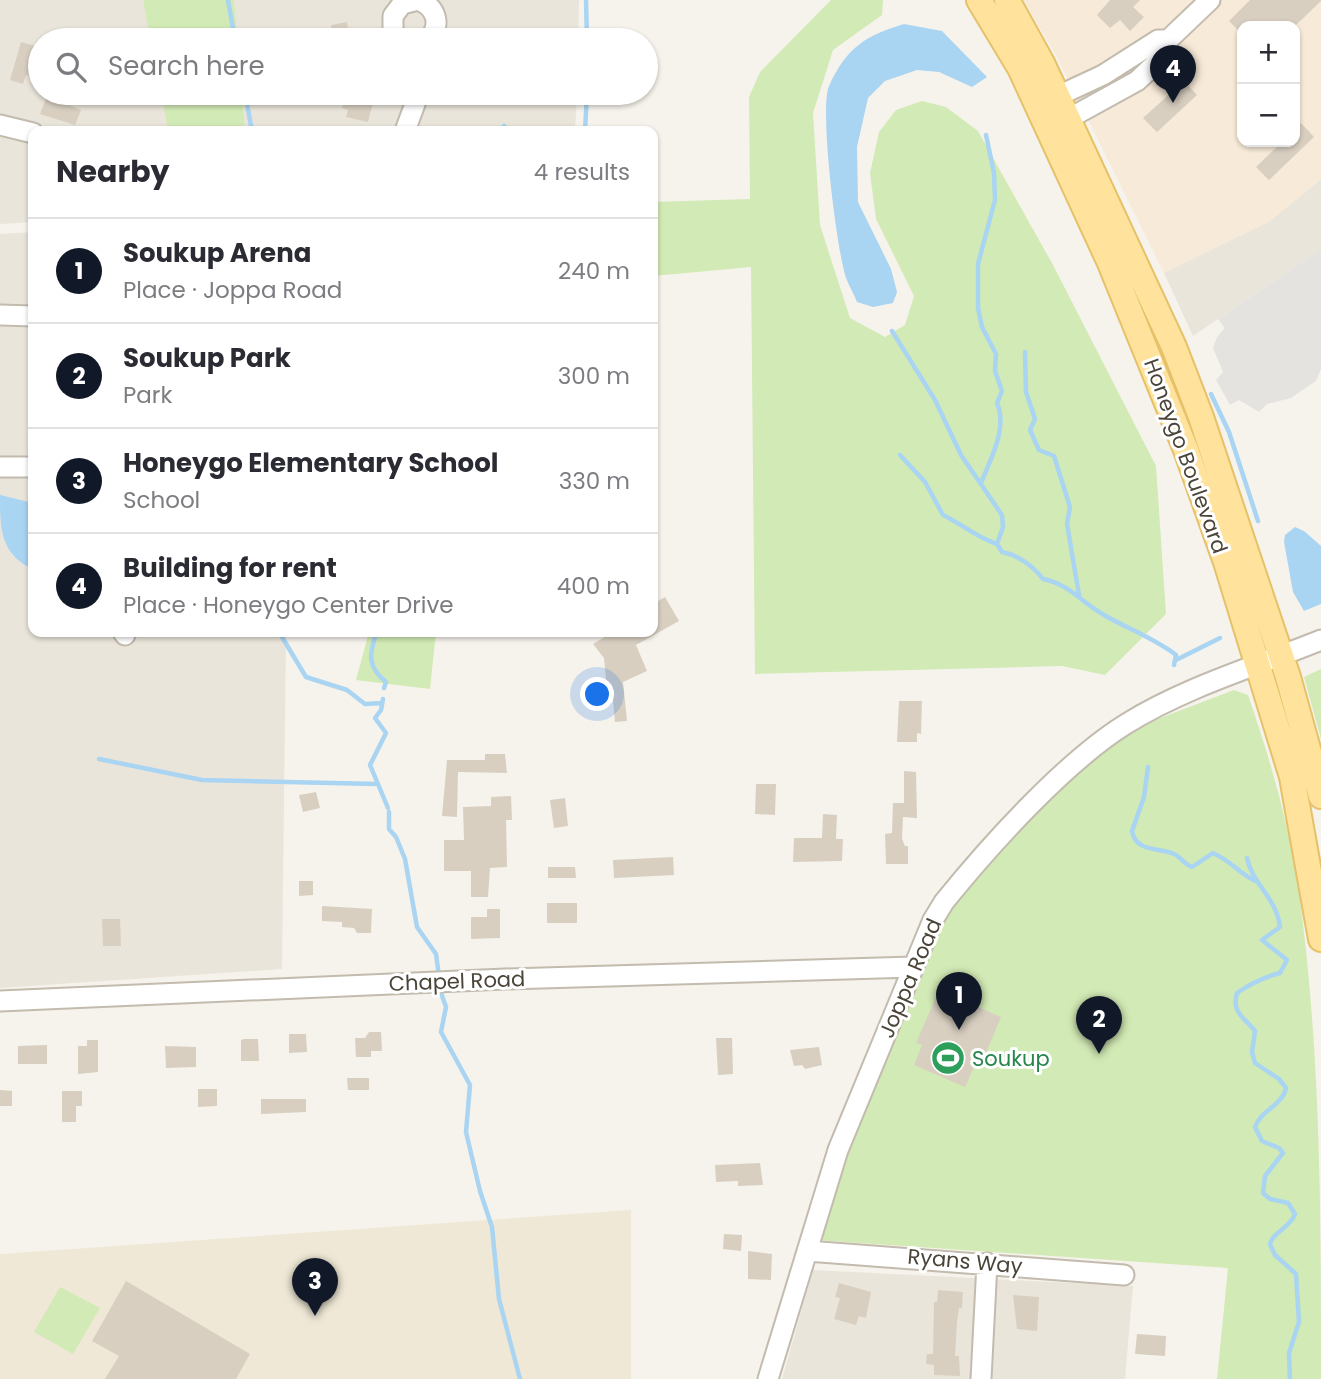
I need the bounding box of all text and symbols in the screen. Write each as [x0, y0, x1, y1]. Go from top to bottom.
map controls [1237, 21, 1300, 147]
button: + [1237, 21, 1300, 84]
search box [28, 28, 658, 105]
pin: 4 [1150, 45, 1196, 103]
icon: search [52, 48, 90, 86]
text: Search here [108, 48, 265, 84]
button: − [1237, 84, 1300, 147]
text: Nearby [56, 150, 170, 193]
text: 4 results [534, 156, 630, 188]
text: Soukup Arena [123, 235, 311, 271]
text: 1 [75, 255, 83, 287]
text: 240 m [558, 255, 630, 287]
text: Place · Joppa Road [123, 274, 342, 306]
text: Soukup Park [123, 340, 291, 376]
street label: Honeygo Boulevard [1137, 355, 1235, 557]
text: 2 [72, 360, 86, 392]
text: 300 m [558, 360, 630, 392]
text: Park [123, 379, 172, 411]
text: Honeygo Elementary School [123, 445, 498, 481]
text: 3 [72, 465, 86, 497]
text: 330 m [559, 465, 630, 497]
text: School [123, 484, 200, 516]
text: Building for rent [123, 550, 337, 586]
text: 4 [71, 570, 87, 602]
text: 400 m [557, 570, 630, 602]
text: Place · Honeygo Center Drive [123, 589, 454, 621]
your location [580, 677, 614, 711]
street label: Joppa Road [872, 914, 948, 1042]
street label: Chapel Road [388, 964, 526, 998]
pin: 1 [936, 972, 982, 1030]
pin: 2 [1076, 996, 1122, 1054]
sports icon: Soukup [929, 1039, 967, 1077]
place label: Soukup [972, 1044, 1050, 1073]
street label: Ryans Way [906, 1242, 1024, 1280]
pin: 3 [292, 1258, 338, 1316]

